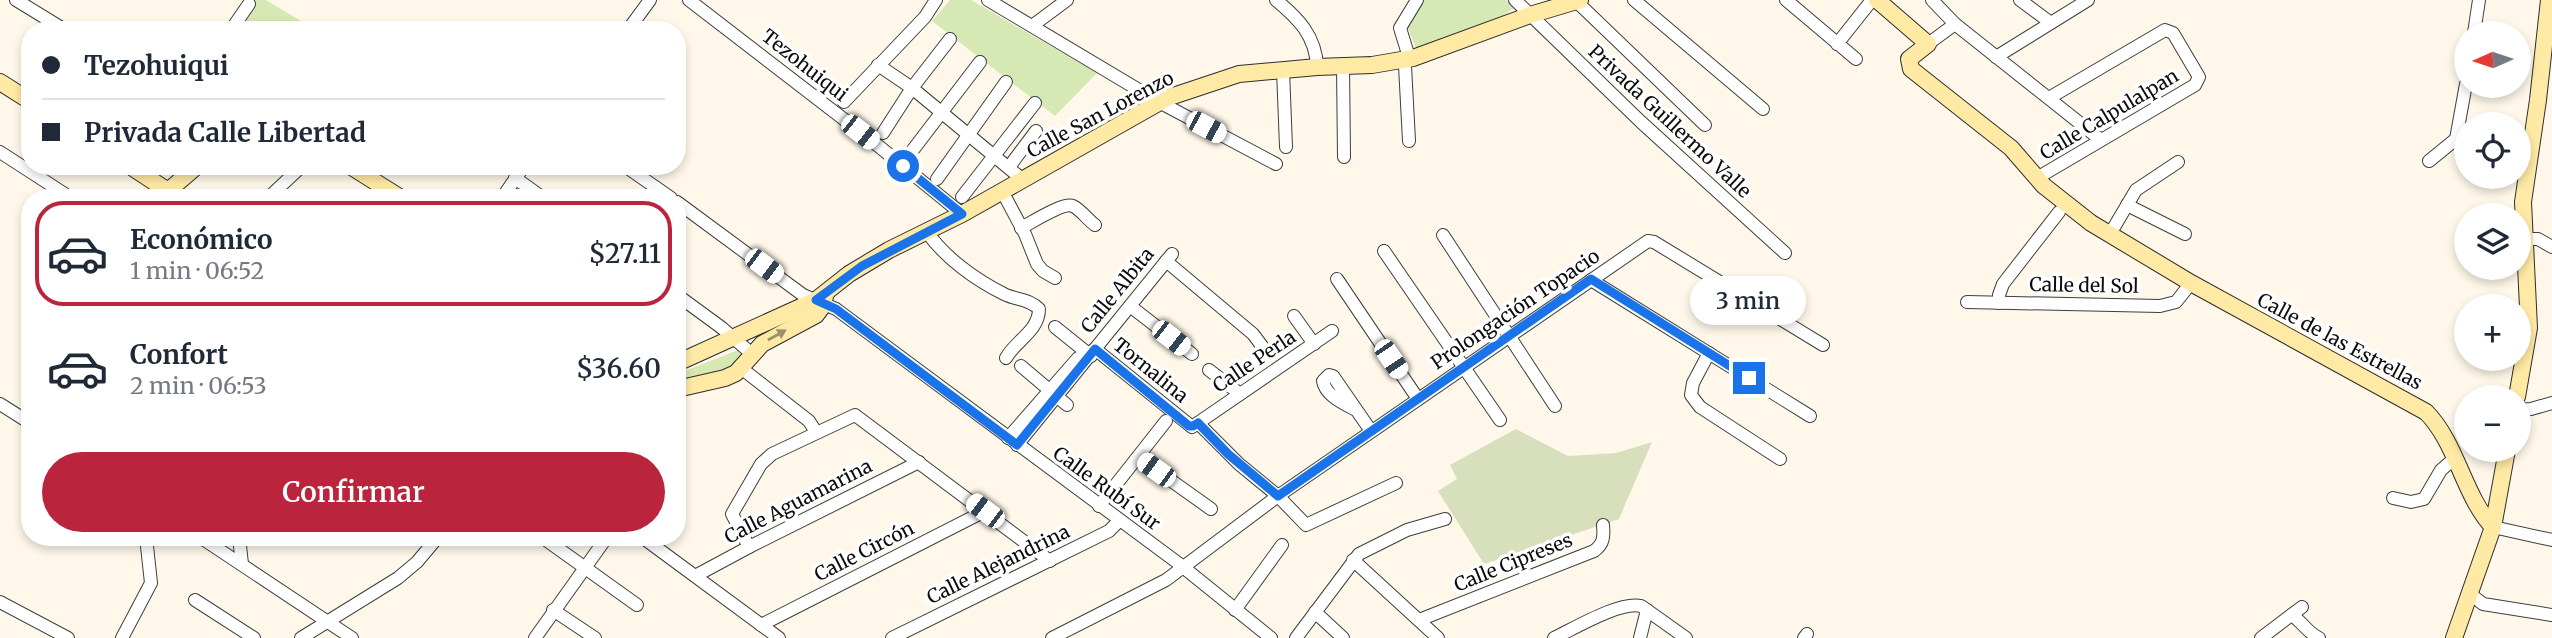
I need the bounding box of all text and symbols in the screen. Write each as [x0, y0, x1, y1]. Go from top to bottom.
north arrow [2454, 21, 2530, 98]
map controls [2454, 21, 2531, 462]
street label: Tezohuiqui [757, 24, 853, 106]
street label: Privada Guillermo Valle [1584, 39, 1756, 203]
text: Tezohuiqui [84, 49, 229, 82]
street label: Calle Calpulalpan [2035, 63, 2183, 165]
street label: Calle San Lorenzo [1022, 65, 1178, 163]
car [1183, 108, 1230, 146]
car [837, 111, 884, 153]
button: locate [2454, 112, 2531, 189]
text: Privada Calle Libertad [84, 116, 366, 149]
route start [887, 150, 919, 182]
button: layers [2454, 203, 2531, 280]
icon: car [46, 222, 109, 285]
text: Económico [130, 223, 273, 256]
text: $27.11 [589, 237, 661, 270]
street label: Calle Albita [1075, 242, 1159, 338]
street label: Prolongación Topacio [1426, 244, 1604, 374]
car [741, 245, 788, 287]
text: 1 min · 06:52 [130, 256, 264, 285]
street label: Calle del Sol [2029, 272, 2139, 298]
callout: 3 min [1691, 276, 1807, 326]
text: 3 min [1716, 286, 1780, 315]
street label: Calle de las Estrellas [2253, 287, 2427, 395]
button: + [2454, 294, 2531, 371]
car [1148, 317, 1195, 359]
street label: Calle Perla [1208, 324, 1300, 398]
one-way arrow [767, 330, 787, 342]
street label: Tornalina [1109, 332, 1193, 408]
car [1371, 336, 1412, 382]
icon: car [46, 337, 109, 400]
text: Confort [130, 338, 228, 371]
text: $36.60 [576, 352, 661, 385]
route end [1733, 362, 1765, 394]
text: 2 min · 06:53 [130, 371, 267, 400]
button: − [2454, 385, 2531, 462]
street label: Calle Rubí Sur [1049, 441, 1166, 535]
car [1133, 449, 1180, 491]
button: Confirmar [42, 452, 665, 532]
street label: Calle Aguamarina [720, 453, 876, 549]
car [962, 490, 1009, 532]
street label: Calle Circón [810, 515, 918, 586]
street label: Calle Alejandrina [923, 519, 1073, 609]
street label: Calle Cipreses [1450, 527, 1576, 597]

